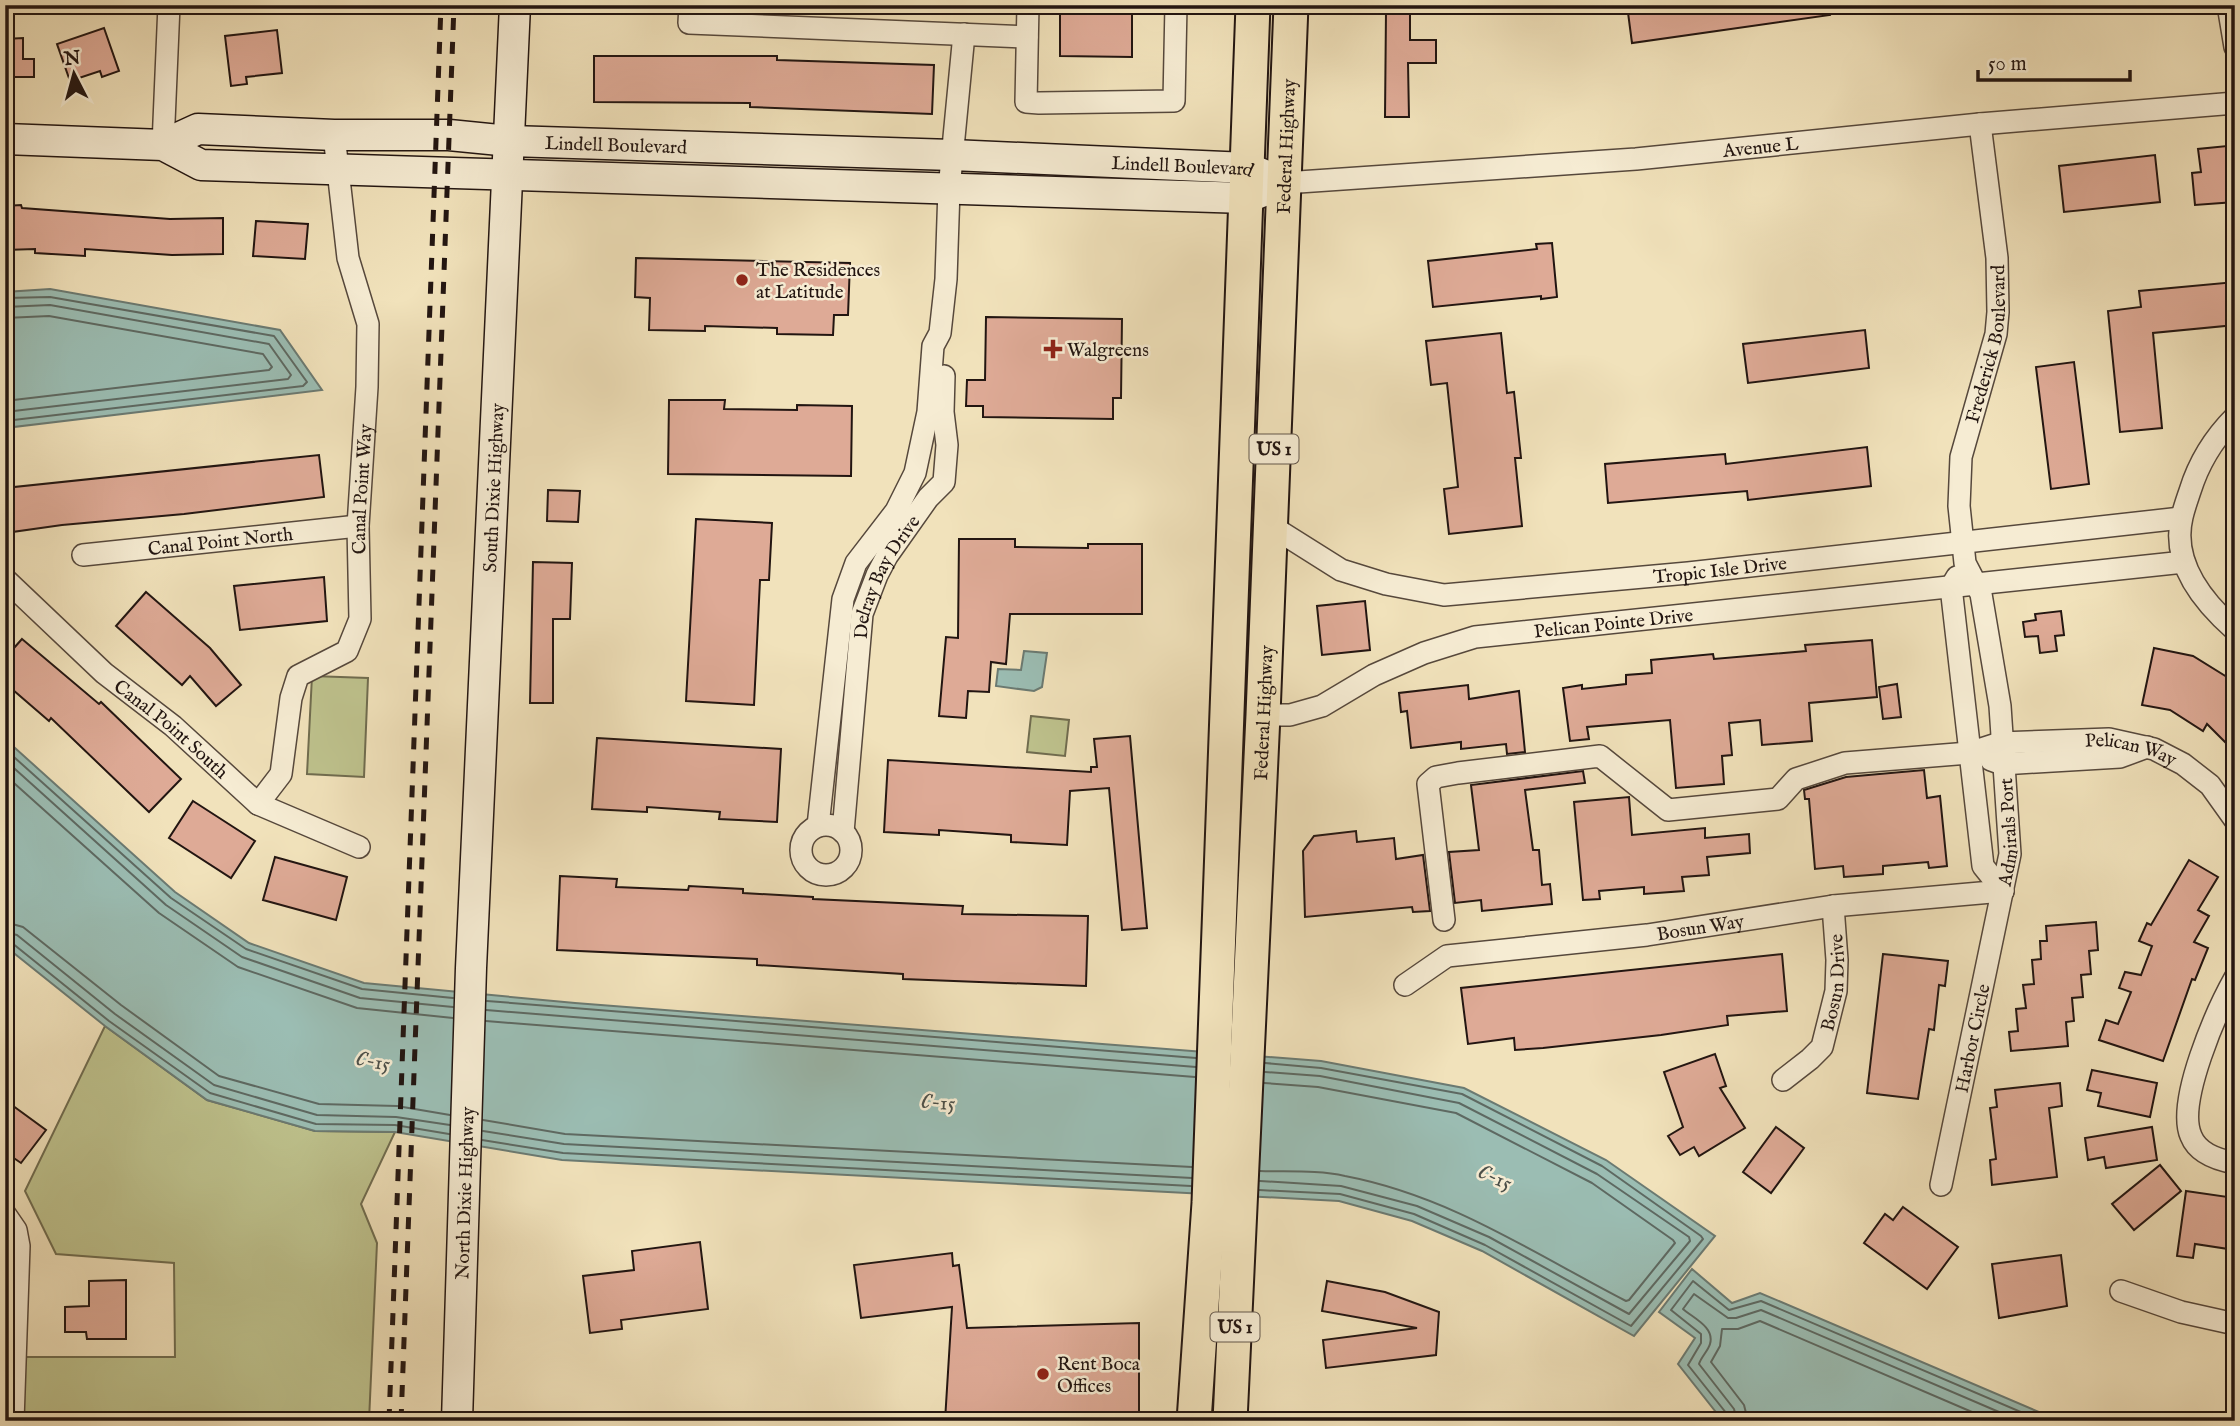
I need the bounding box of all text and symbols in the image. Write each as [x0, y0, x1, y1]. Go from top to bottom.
north arrow [38, 38, 108, 108]
scale bar [1978, 38, 2130, 82]
text: N [62, 46, 82, 72]
text: 50 m [1988, 51, 2027, 78]
street label: Federal Highway [1273, 77, 1302, 214]
street label: Lindell Boulevard [544, 132, 688, 161]
street label: Avenue L [1721, 132, 1800, 164]
street label: Lindell Boulevard [1111, 152, 1258, 184]
place label: The Residences at Latitude [756, 259, 880, 305]
street label: Frederick Boulevard [1961, 264, 2012, 426]
marker: The Residences at Latitude [734, 272, 750, 288]
place label: Walgreens [1067, 339, 1149, 363]
marker: Walgreens [1045, 341, 1061, 357]
street label: South Dixie Highway [479, 402, 511, 573]
street label: Canal Point Way [348, 423, 379, 555]
road number: US 1 [1250, 434, 1298, 463]
street label: Delray Bay Drive [850, 511, 926, 640]
street label: Canal Point North [147, 523, 294, 562]
street label: Tropic Isle Drive [1652, 552, 1789, 590]
street label: Pelican Pointe Drive [1533, 604, 1695, 645]
street label: Federal Highway [1250, 644, 1280, 781]
street label: Canal Point South [108, 675, 233, 785]
street label: Pelican Way [2084, 729, 2181, 773]
street label: Admirals Port [1993, 777, 2025, 889]
street label: Bosun Way [1655, 910, 1746, 947]
street label: Bosun Drive [1816, 933, 1851, 1034]
street label: Harbor Circle [1951, 982, 1997, 1095]
water label: C-15 [353, 1046, 393, 1079]
water label: C-15 [919, 1089, 957, 1118]
street label: North Dixie Highway [451, 1106, 481, 1280]
water label: C-15 [1473, 1159, 1516, 1198]
road number: US 1 [1210, 1312, 1260, 1342]
place label: Rent Boca Offices [1057, 1353, 1141, 1399]
marker: Rent Boca Offices [1035, 1366, 1051, 1382]

